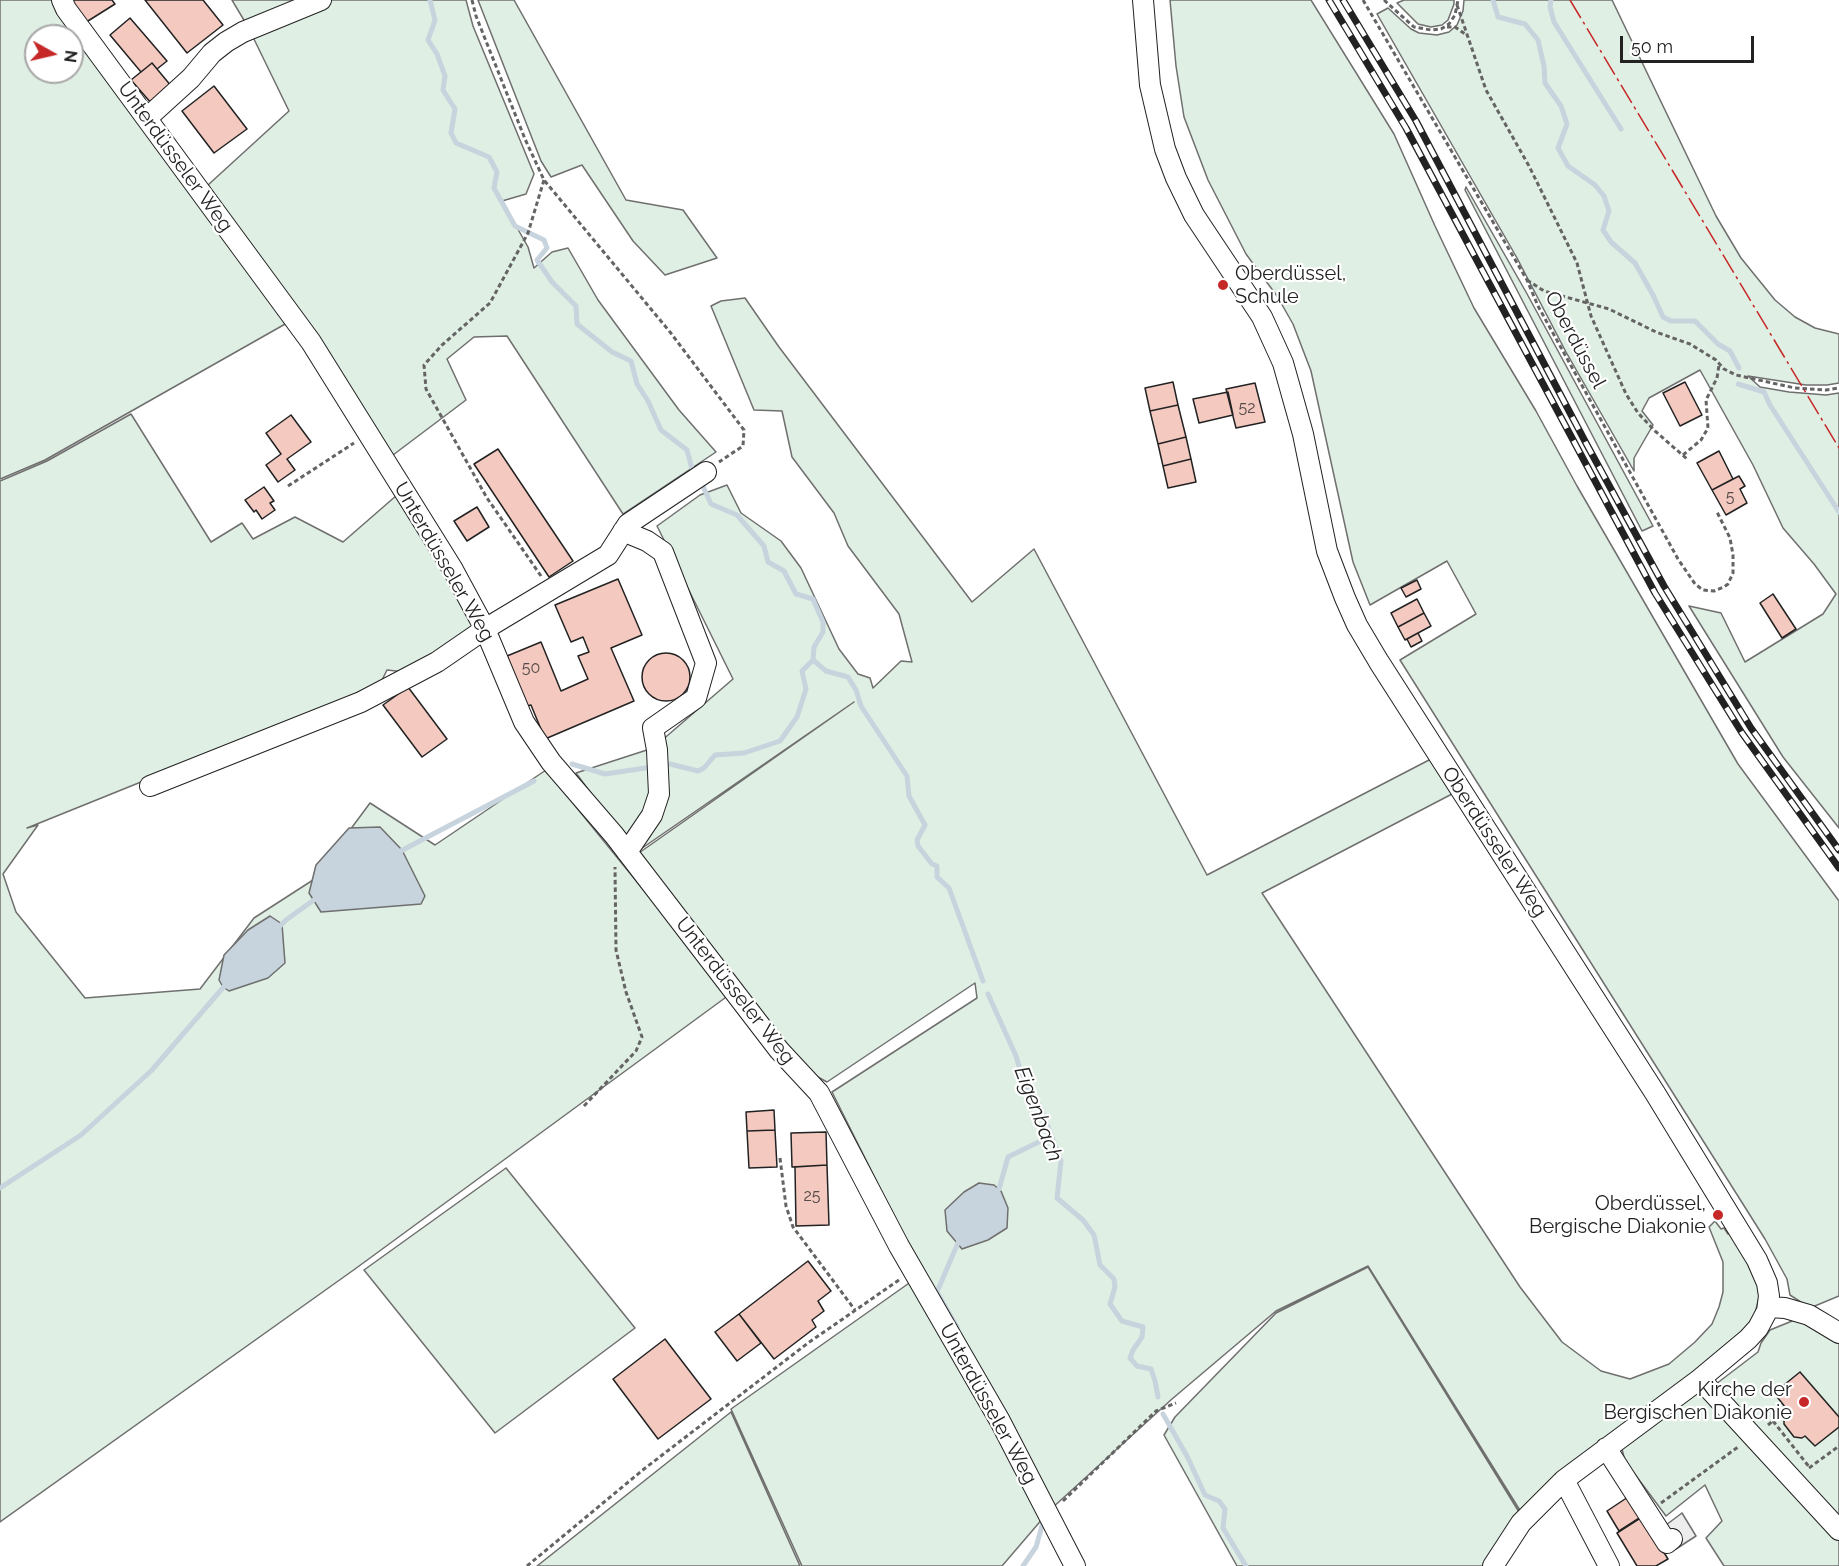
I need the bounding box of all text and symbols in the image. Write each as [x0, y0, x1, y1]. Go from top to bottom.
north arrow [24, 24, 84, 84]
scale bar [1623, 24, 1756, 62]
text: 50 m [1631, 36, 1673, 57]
text: N [60, 49, 81, 64]
street label: Unterdüsseler Weg [112, 77, 238, 237]
place label: Oberdüssel, Schule [1235, 262, 1346, 309]
marker: Oberdüssel, Schule [1216, 278, 1230, 292]
street label: Oberdüssel [1539, 287, 1611, 393]
house number: 52 [1238, 398, 1256, 418]
street label: Unterdüsseler Weg [389, 478, 499, 646]
house number: 5 [1726, 487, 1734, 507]
house number: 50 [522, 658, 540, 678]
street label: Oberdüsseler Weg [1436, 762, 1552, 922]
street label: Unterdüsseler Weg [670, 913, 800, 1069]
water label: Eigenbach [1008, 1063, 1068, 1165]
house number: 25 [803, 1186, 821, 1206]
place label: Oberdüssel, Bergische Diakonie [1529, 1192, 1706, 1239]
marker: Oberdüssel, Bergische Diakonie [1711, 1208, 1725, 1222]
street label: Unterdüsseler Weg [934, 1320, 1042, 1488]
place label: Kirche der Bergischen Diakonie [1603, 1378, 1792, 1425]
marker: Kirche der Bergischen Diakonie [1797, 1395, 1811, 1409]

